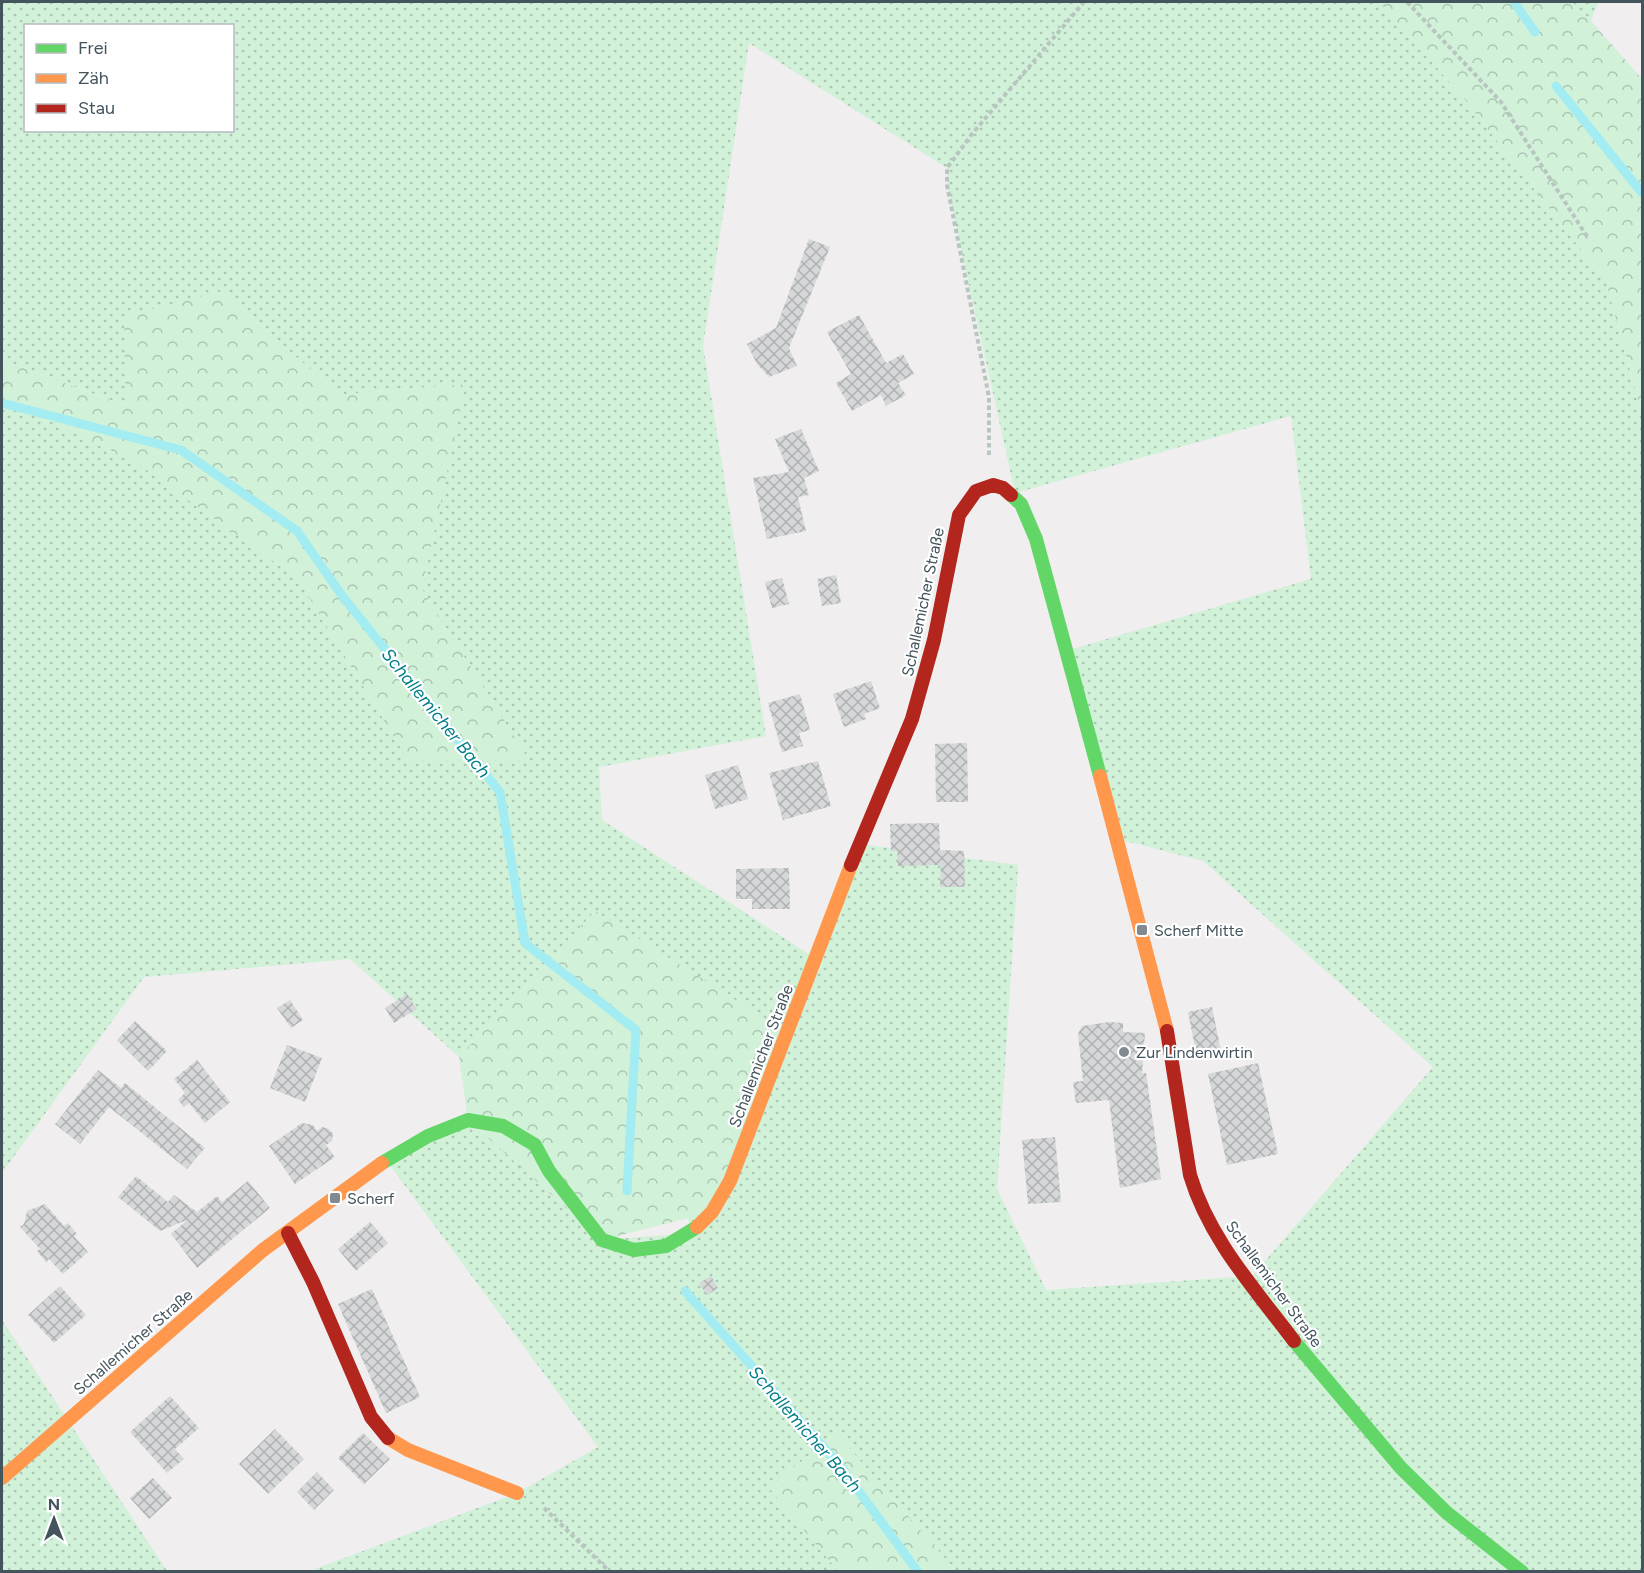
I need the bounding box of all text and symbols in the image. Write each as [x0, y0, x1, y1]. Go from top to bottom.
legend [24, 24, 234, 132]
text: Frei [78, 37, 108, 59]
text: Zäh [78, 67, 109, 89]
text: Stau [78, 97, 115, 119]
street label: Schallemicher Straße [898, 526, 948, 678]
water label: Schallemicher Bach [377, 644, 495, 782]
place label: Scherf Mitte [1154, 921, 1244, 940]
marker: Scherf Mitte [1135, 923, 1149, 937]
street label: Schallemicher Straße [725, 982, 797, 1130]
place label: Zur Lindenwirtin [1136, 1043, 1253, 1062]
marker: Zur Lindenwirtin [1117, 1045, 1131, 1059]
place label: Scherf [347, 1189, 395, 1208]
marker: Scherf [328, 1191, 342, 1205]
street label: Schallemicher Straße [1222, 1217, 1326, 1351]
street label: Schallemicher Straße [70, 1285, 197, 1399]
water label: Schallemicher Bach [744, 1361, 866, 1497]
north arrow [24, 1489, 84, 1549]
text: N [48, 1495, 60, 1514]

